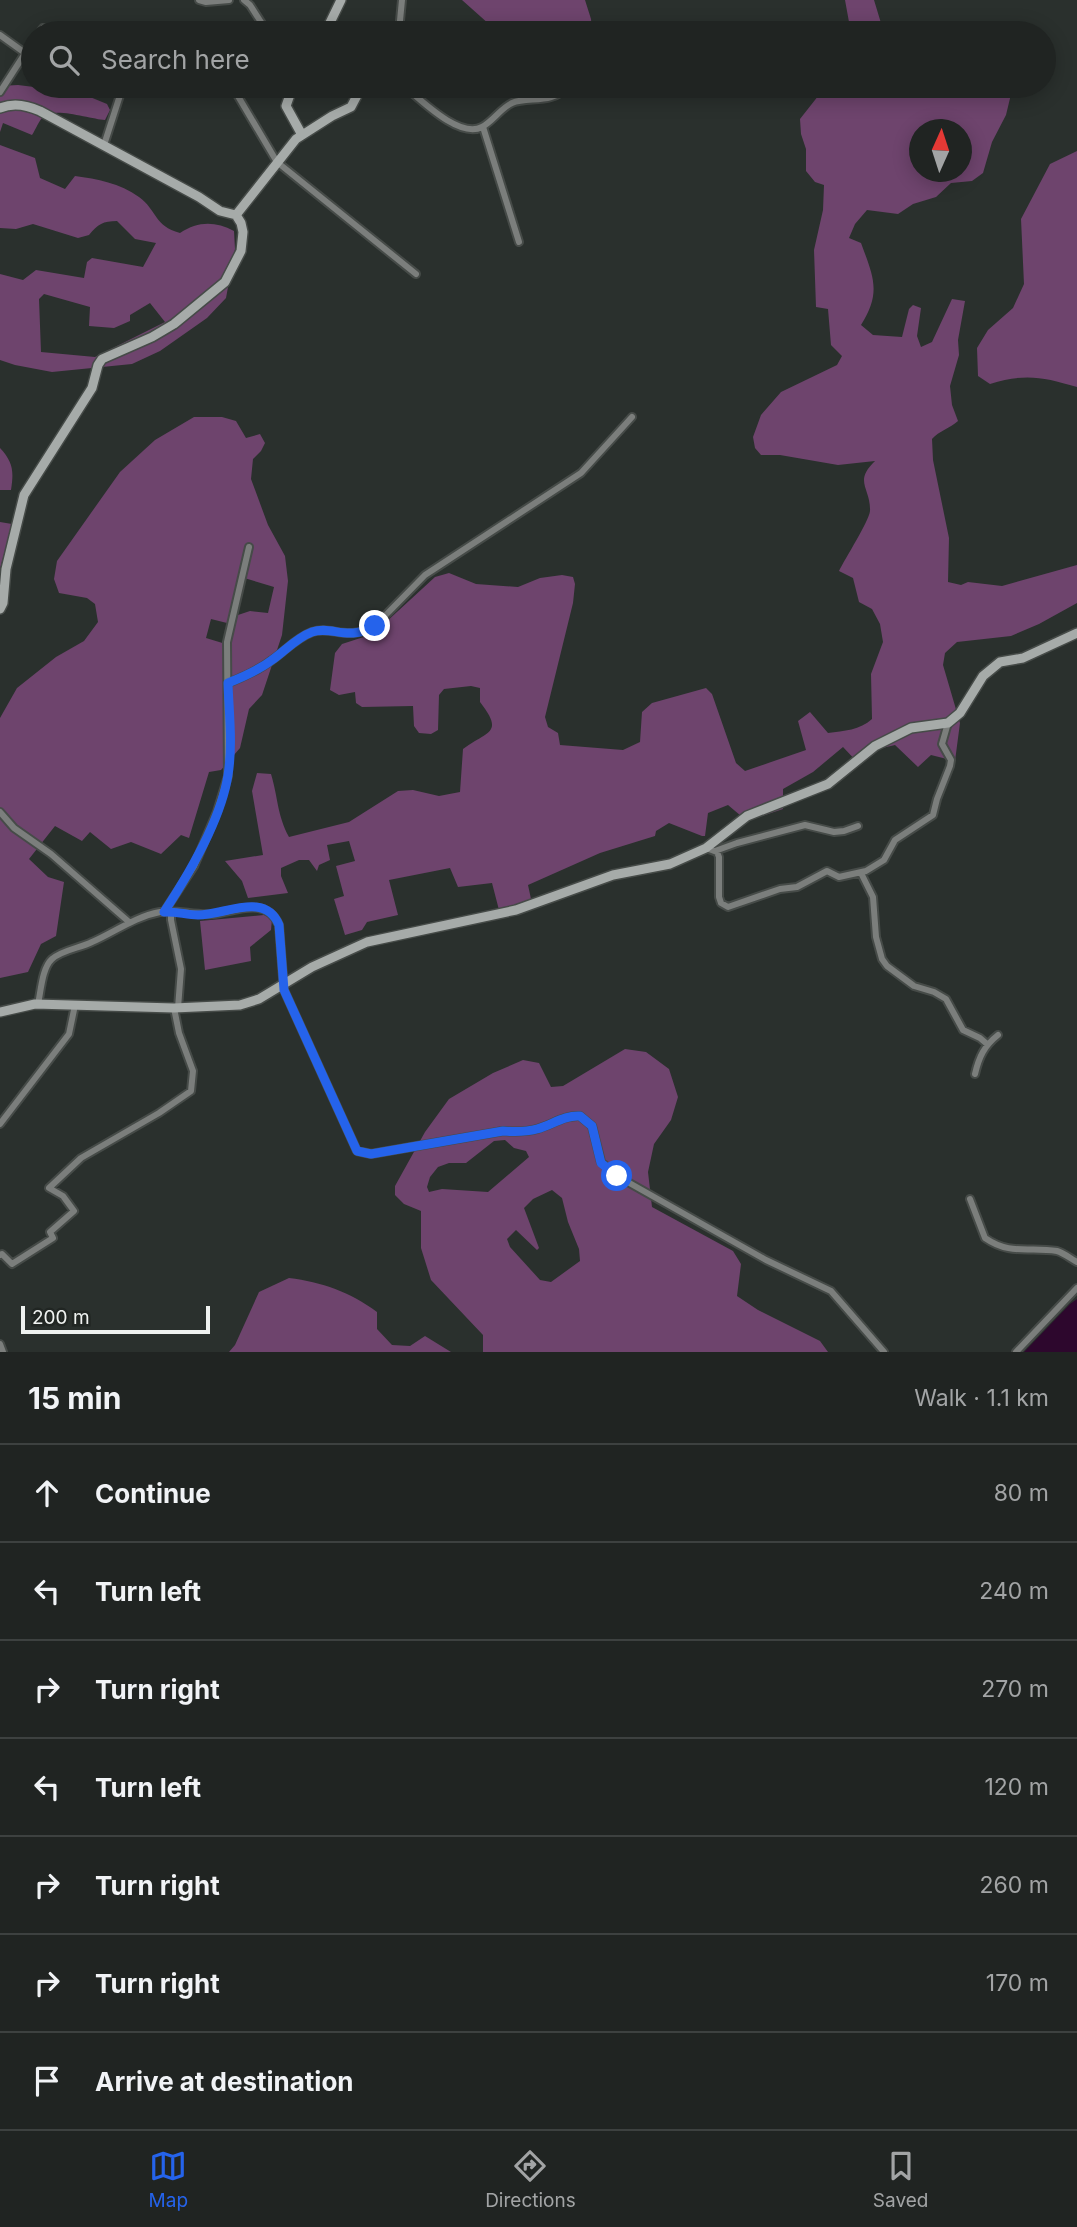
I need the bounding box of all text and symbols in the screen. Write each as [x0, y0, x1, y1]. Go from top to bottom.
search box [21, 21, 1056, 98]
icon: search [45, 41, 83, 79]
text: Search here [101, 44, 250, 75]
north arrow [909, 119, 972, 182]
route end [359, 610, 390, 641]
route start [601, 1160, 632, 1191]
scale bar [21, 1303, 210, 1335]
text: 200 m [32, 1306, 90, 1329]
text: 15 min [28, 1380, 121, 1416]
text: Walk · 1.1 km [914, 1384, 1049, 1412]
icon: ahead [28, 1474, 66, 1512]
text: Continue [95, 1478, 211, 1509]
text: 80 m [994, 1479, 1049, 1507]
icon: left [28, 1572, 66, 1610]
text: Turn left [95, 1576, 201, 1607]
text: 240 m [979, 1577, 1049, 1605]
icon: right [28, 1670, 66, 1708]
text: Turn right [95, 1674, 220, 1705]
text: 270 m [981, 1675, 1049, 1703]
icon: left [28, 1768, 66, 1806]
text: Turn left [95, 1772, 201, 1803]
text: 120 m [984, 1773, 1049, 1801]
icon: right [28, 1866, 66, 1904]
text: Turn right [95, 1870, 220, 1901]
text: 260 m [980, 1871, 1049, 1899]
icon: right [28, 1964, 66, 2002]
text: Turn right [95, 1968, 220, 1999]
text: 170 m [986, 1969, 1049, 1997]
icon: arrive [28, 2062, 66, 2100]
text: Arrive at destination [95, 2066, 354, 2097]
tab: Map [149, 2147, 188, 2212]
tab: Directions [485, 2147, 576, 2212]
tab: Saved [873, 2147, 928, 2212]

